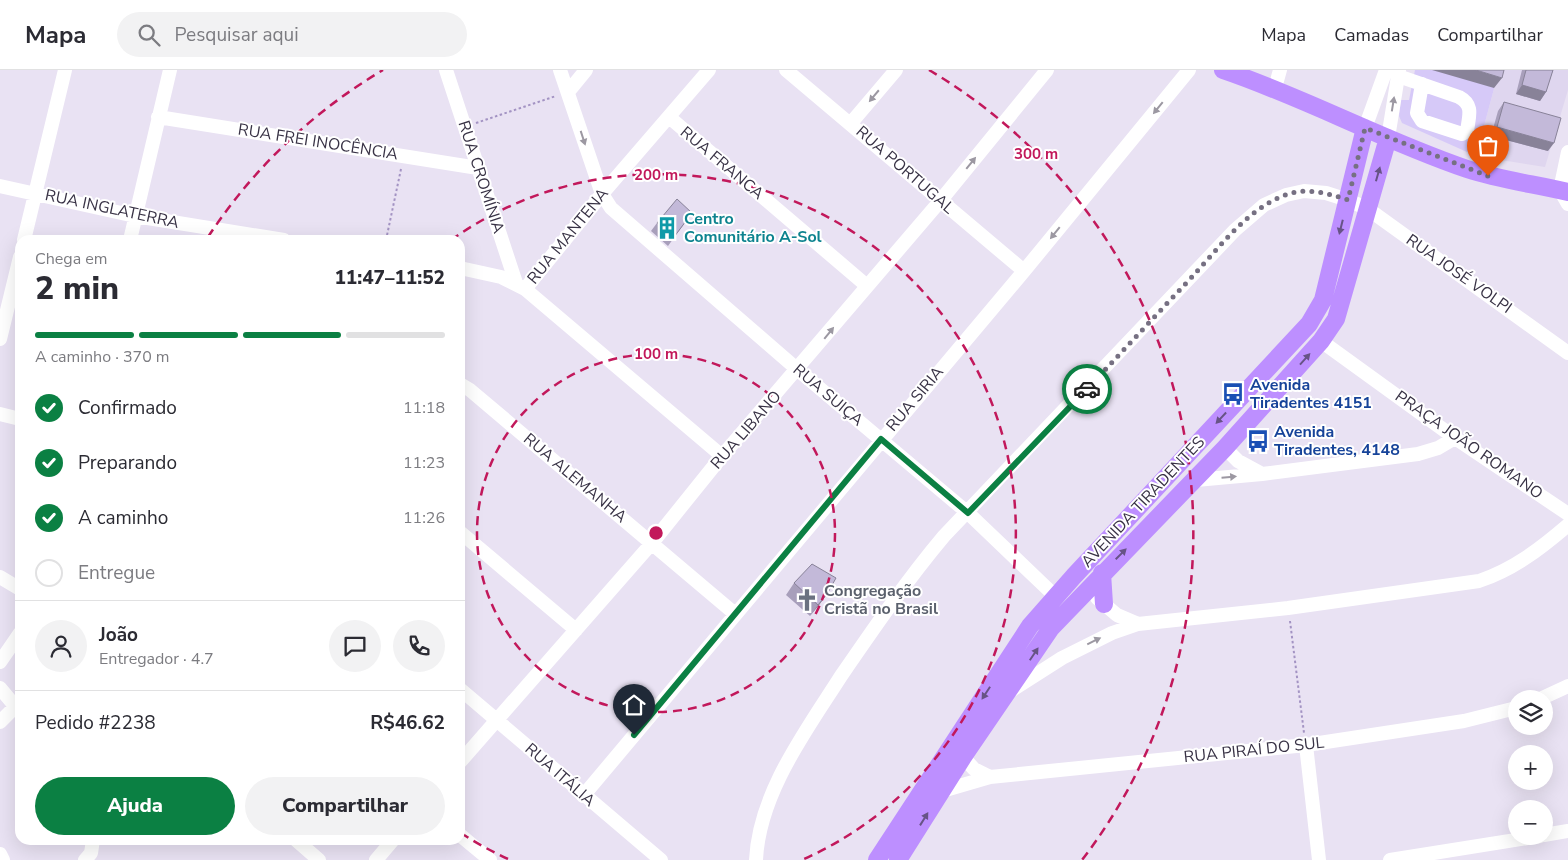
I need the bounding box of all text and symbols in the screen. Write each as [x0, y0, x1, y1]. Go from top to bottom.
search box [117, 12, 467, 57]
text: Mapa [25, 19, 87, 51]
icon: search [135, 21, 163, 49]
text: Pesquisar aqui [175, 22, 299, 48]
text: Mapa [1261, 23, 1306, 47]
text: Camadas [1334, 23, 1409, 47]
text: Compartilhar [1437, 23, 1543, 47]
one-way arrow [868, 90, 879, 103]
one-way arrow [1390, 96, 1398, 112]
one-way arrow [1152, 101, 1164, 113]
street label: RUA FREI INOCÊNCIA [236, 118, 400, 166]
street label: RUA CROMÍNIA [452, 118, 510, 236]
street label: RUA FRANCA [675, 121, 769, 205]
street label: RUA PORTUGAL [851, 121, 959, 219]
pin [1467, 125, 1509, 176]
one-way arrow [580, 131, 588, 146]
icon: bag [1474, 132, 1502, 160]
text: 300 m [1014, 144, 1058, 164]
one-way arrow [966, 156, 977, 169]
text: 200 m [634, 165, 678, 185]
one-way arrow [1375, 166, 1383, 181]
street label: RUA MANTENA [522, 183, 614, 289]
street label: RUA INGLATERRA [43, 184, 181, 234]
place label: Centro Comunitário A-Sol [684, 208, 822, 248]
building icon: Centro Comunitário A-Sol [654, 215, 680, 241]
one-way arrow [1337, 219, 1345, 234]
one-way arrow [1049, 226, 1060, 239]
street label: RUA JOSÉ VOLPI [1402, 229, 1516, 319]
text: Chega em [35, 248, 108, 270]
text: 11:47–11:52 [334, 265, 445, 291]
text: 2 min [35, 267, 119, 310]
one-way arrow [823, 326, 834, 339]
text: 100 m [634, 344, 678, 364]
text: A caminho · 370 m [35, 346, 170, 368]
one-way arrow [1299, 354, 1311, 366]
street label: RUA SUIÇA [788, 359, 868, 431]
street label: RUA SIRIA [881, 362, 949, 436]
courier [1062, 364, 1112, 414]
place label: Avenida Tiradentes 4151 [1250, 374, 1372, 414]
icon: car [1073, 375, 1101, 403]
bus stop icon: Avenida Tiradentes 4151 [1220, 381, 1246, 407]
street label: RUA LIBANO [706, 386, 786, 474]
street label: PRAÇA JOÃO ROMANO [1391, 386, 1547, 504]
icon: check [35, 394, 63, 422]
text: Confirmado [78, 395, 177, 421]
text: 11:18 [403, 397, 445, 419]
one-way arrow [1215, 411, 1227, 423]
place label: Avenida Tiradentes, 4148 [1274, 421, 1400, 461]
street label: RUA ALEMANHA [519, 428, 632, 528]
bus stop icon: Avenida Tiradentes, 4148 [1245, 428, 1271, 454]
street label: AVENIDA TIRADENTES [1076, 431, 1210, 572]
icon: check [35, 449, 63, 477]
text: Preparando [78, 450, 177, 476]
text: 11:23 [403, 452, 445, 474]
one-way arrow [1221, 473, 1237, 481]
icon: check [35, 504, 63, 532]
text: A caminho [78, 505, 168, 531]
text: 11:26 [403, 507, 445, 529]
centre of rings [647, 524, 665, 542]
one-way arrow [1115, 548, 1127, 560]
text: Entregue [78, 560, 155, 586]
place label: Congregação Cristã no Brasil [824, 580, 938, 620]
church icon: Congregação Cristã no Brasil [794, 587, 820, 613]
button: person [35, 620, 87, 672]
button: chat [329, 620, 381, 672]
button: phone [393, 620, 445, 672]
text: João [99, 622, 138, 648]
one-way arrow [1087, 637, 1101, 645]
text: Entregador · 4.7 [99, 648, 214, 670]
one-way arrow [1029, 648, 1039, 661]
pin [613, 684, 655, 735]
one-way arrow [981, 686, 991, 699]
map controls [1508, 690, 1553, 845]
button: layers [1508, 690, 1553, 735]
icon: home [620, 691, 648, 719]
text: Pedido #2238 [35, 710, 156, 736]
text: R$46.62 [370, 710, 445, 736]
street label: RUA PIRAÍ DO SUL [1183, 732, 1326, 768]
street label: RUA ITÁLIA [520, 738, 600, 812]
button: + [1508, 745, 1553, 790]
button: Ajuda [35, 777, 235, 835]
button: Compartilhar [245, 777, 445, 835]
button: − [1508, 800, 1553, 845]
one-way arrow [920, 812, 929, 825]

